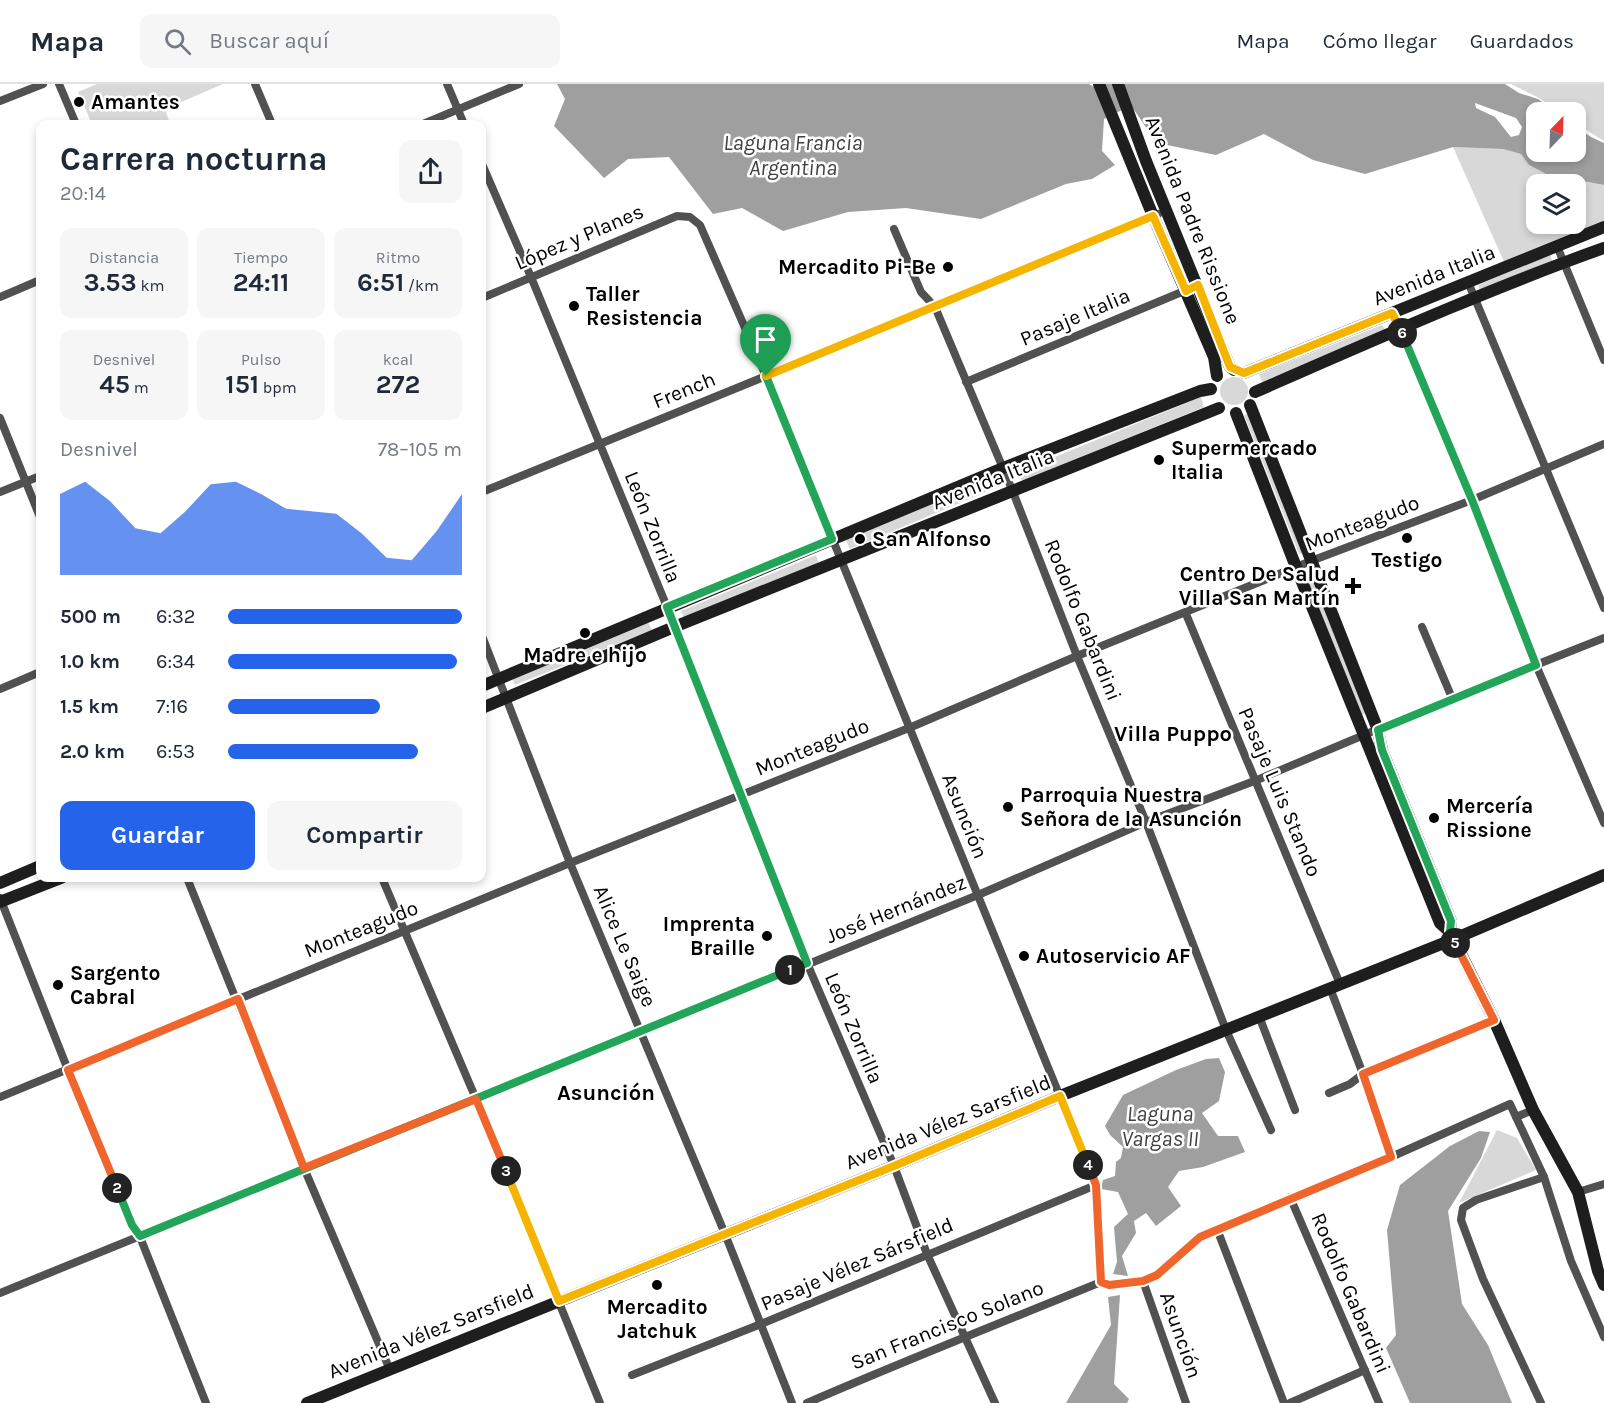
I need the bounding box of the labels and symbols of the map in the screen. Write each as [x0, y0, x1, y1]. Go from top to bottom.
place label: Amantes [91, 90, 180, 114]
marker: Amantes [72, 95, 86, 109]
north arrow [1526, 102, 1586, 162]
street label: Avenida Padre Rissione [1140, 112, 1246, 328]
water label: Laguna Francia Argentina [723, 130, 863, 181]
street label: López y Planes [511, 199, 647, 275]
street label: Avenida Italia [1369, 240, 1499, 310]
place label: Mercadito Pi-Be [778, 255, 936, 279]
marker: Mercadito Pi-Be [941, 260, 955, 274]
place label: Taller Resistencia [586, 282, 702, 330]
street label: Pasaje Italia [1016, 283, 1134, 351]
marker: Taller Resistencia [567, 299, 581, 313]
pin [740, 314, 791, 376]
pin: 6 [1387, 318, 1417, 348]
street label: French [649, 367, 719, 413]
place label: Supermercado Italia [1171, 436, 1317, 484]
street label: Avenida Italia [928, 444, 1058, 514]
marker: Supermercado Italia [1152, 453, 1166, 467]
street label: León Zorrilla [620, 468, 686, 586]
street label: Monteagudo [1301, 490, 1423, 556]
place label: San Alfonso [872, 527, 991, 551]
marker: Testigo [1400, 531, 1414, 545]
marker: San Alfonso [853, 532, 867, 546]
street label: Rodolfo Gabardini [1040, 536, 1126, 704]
place label: Testigo [1372, 548, 1442, 572]
place label: Centro De Salud Villa San Martín [1179, 562, 1340, 610]
marker: Centro De Salud Villa San Martín [1344, 577, 1362, 595]
marker: Madre e hijo [578, 626, 592, 640]
place label: Madre e hijo [523, 643, 647, 667]
street label: Pasaje Luis Stando [1233, 704, 1327, 880]
street label: Monteagudo [752, 713, 872, 781]
district label: Villa Puppo [1114, 721, 1232, 747]
street label: Asunción [937, 770, 993, 862]
place label: Parroquia Nuestra Señora de la Asunción [1020, 783, 1242, 831]
place label: Mercería Rissione [1446, 794, 1533, 842]
marker: Parroquia Nuestra Señora de la Asunción [1001, 800, 1015, 814]
marker: Mercería Rissione [1427, 811, 1441, 825]
street label: José Hernández [822, 870, 970, 948]
street label: Alice Le Saige [589, 882, 661, 1010]
street label: Monteagudo [301, 895, 421, 963]
place label: Imprenta Braille [663, 912, 755, 960]
pin: 5 [1440, 928, 1470, 958]
marker: Imprenta Braille [760, 929, 774, 943]
place label: Autoservicio AF [1036, 944, 1191, 968]
marker: Autoservicio AF [1017, 949, 1031, 963]
pin: 1 [775, 955, 805, 985]
place label: Sargento Cabral [70, 961, 160, 1009]
street label: León Zorrilla [820, 969, 888, 1087]
marker: Sargento Cabral [51, 978, 65, 992]
street label: Avenida Vélez Sarsfield [842, 1070, 1054, 1174]
district label: Asunción [557, 1080, 655, 1106]
water label: Laguna Vargas II [1121, 1101, 1199, 1152]
pin: 4 [1073, 1150, 1103, 1180]
pin: 3 [491, 1156, 521, 1186]
pin: 2 [102, 1173, 132, 1203]
street label: Rodolfo Gabardini [1306, 1209, 1396, 1377]
street label: Pasaje Vélez Sársfield [757, 1212, 957, 1316]
street label: San Francisco Solano [847, 1275, 1047, 1375]
marker: Mercadito Jatchuk [650, 1278, 664, 1292]
street label: Avenida Vélez Sarsfield [325, 1279, 537, 1383]
street label: Asunción [1155, 1289, 1207, 1381]
place label: Mercadito Jatchuk [606, 1295, 708, 1343]

